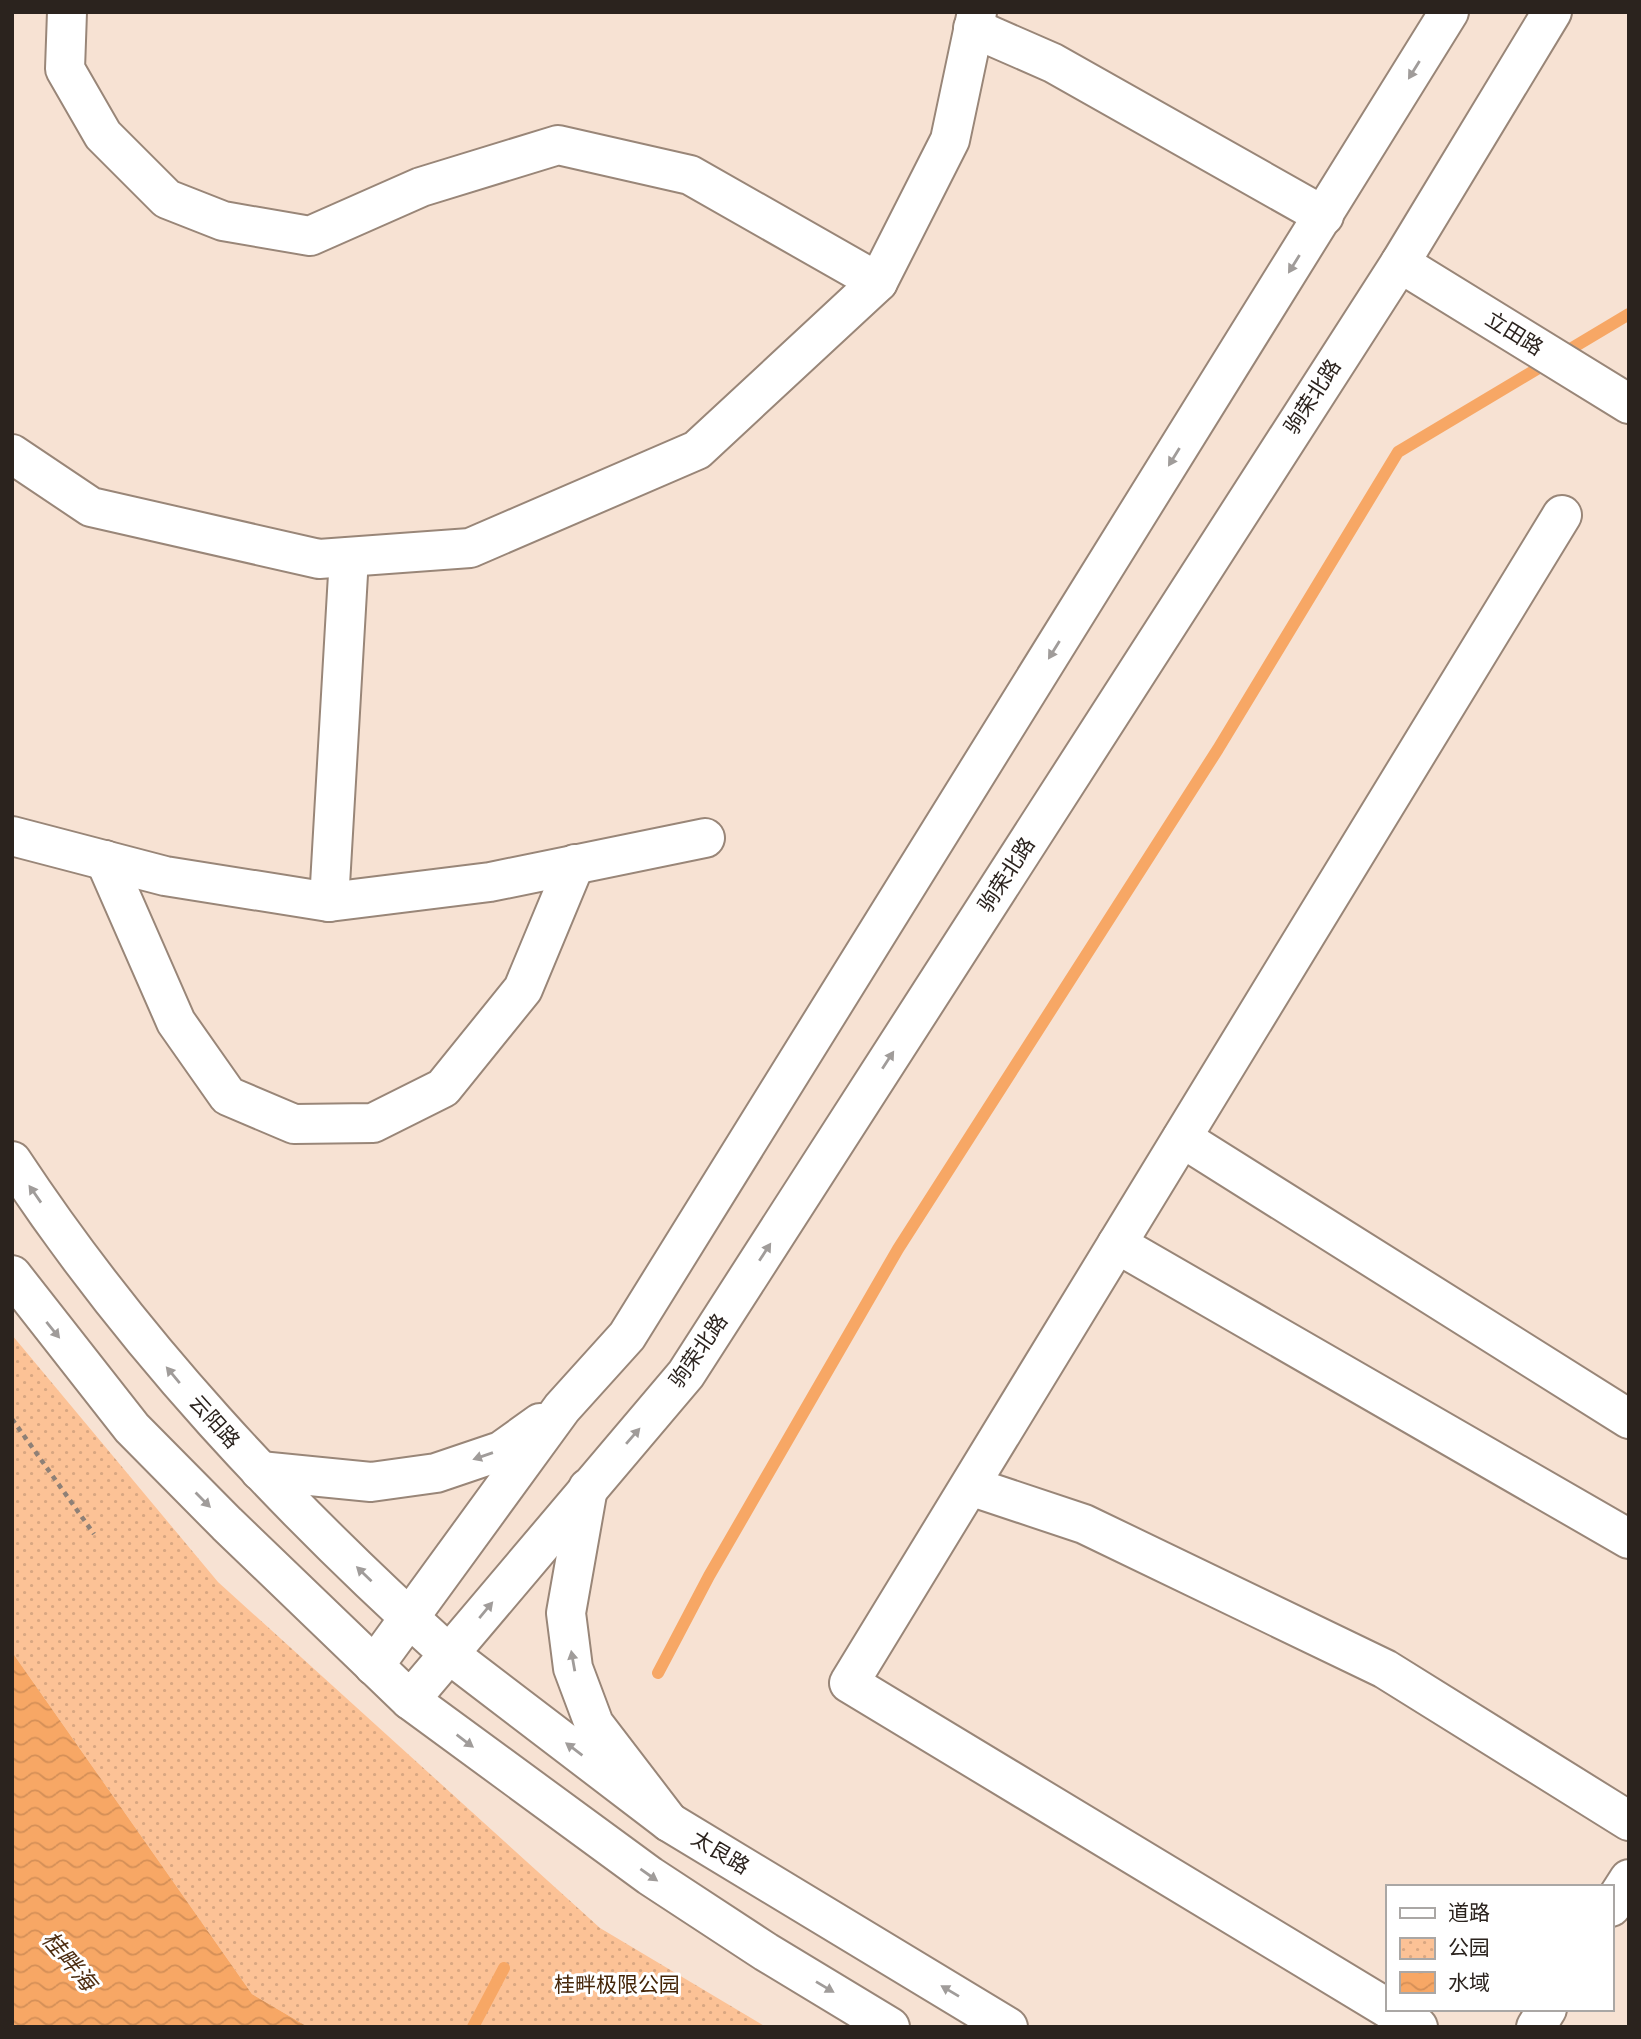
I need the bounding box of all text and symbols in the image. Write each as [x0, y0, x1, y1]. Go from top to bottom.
one-way arrow [1407, 61, 1420, 80]
one-way arrow [1288, 255, 1301, 274]
street label: 立田路 [1482, 308, 1547, 360]
street label: 驹荣北路 [1280, 356, 1345, 438]
one-way arrow [1168, 448, 1180, 467]
one-way arrow [1047, 641, 1060, 660]
street label: 驹荣北路 [974, 834, 1039, 916]
one-way arrow [881, 1051, 894, 1070]
one-way arrow [28, 1185, 42, 1203]
one-way arrow [758, 1242, 771, 1261]
street label: 驹荣北路 [665, 1310, 732, 1391]
one-way arrow [45, 1322, 60, 1339]
one-way arrow [165, 1366, 180, 1384]
street label: 云阳路 [185, 1391, 244, 1452]
one-way arrow [625, 1427, 641, 1445]
one-way arrow [473, 1451, 494, 1462]
one-way arrow [195, 1492, 212, 1509]
one-way arrow [356, 1566, 373, 1582]
one-way arrow [478, 1602, 493, 1619]
one-way arrow [567, 1650, 578, 1672]
one-way arrow [456, 1733, 474, 1747]
one-way arrow [565, 1741, 583, 1756]
street label: 太艮路 [688, 1827, 753, 1878]
one-way arrow [640, 1868, 658, 1882]
legend [1386, 1885, 1613, 2011]
text: 道路 [1448, 1902, 1490, 1924]
water label: 桂畔海 [37, 1927, 102, 1998]
text: 公园 [1448, 1937, 1490, 1959]
text: 水域 [1448, 1972, 1490, 1994]
park label: 桂畔极限公园 [554, 1974, 680, 1996]
one-way arrow [815, 1981, 834, 1994]
one-way arrow [940, 1985, 959, 1998]

